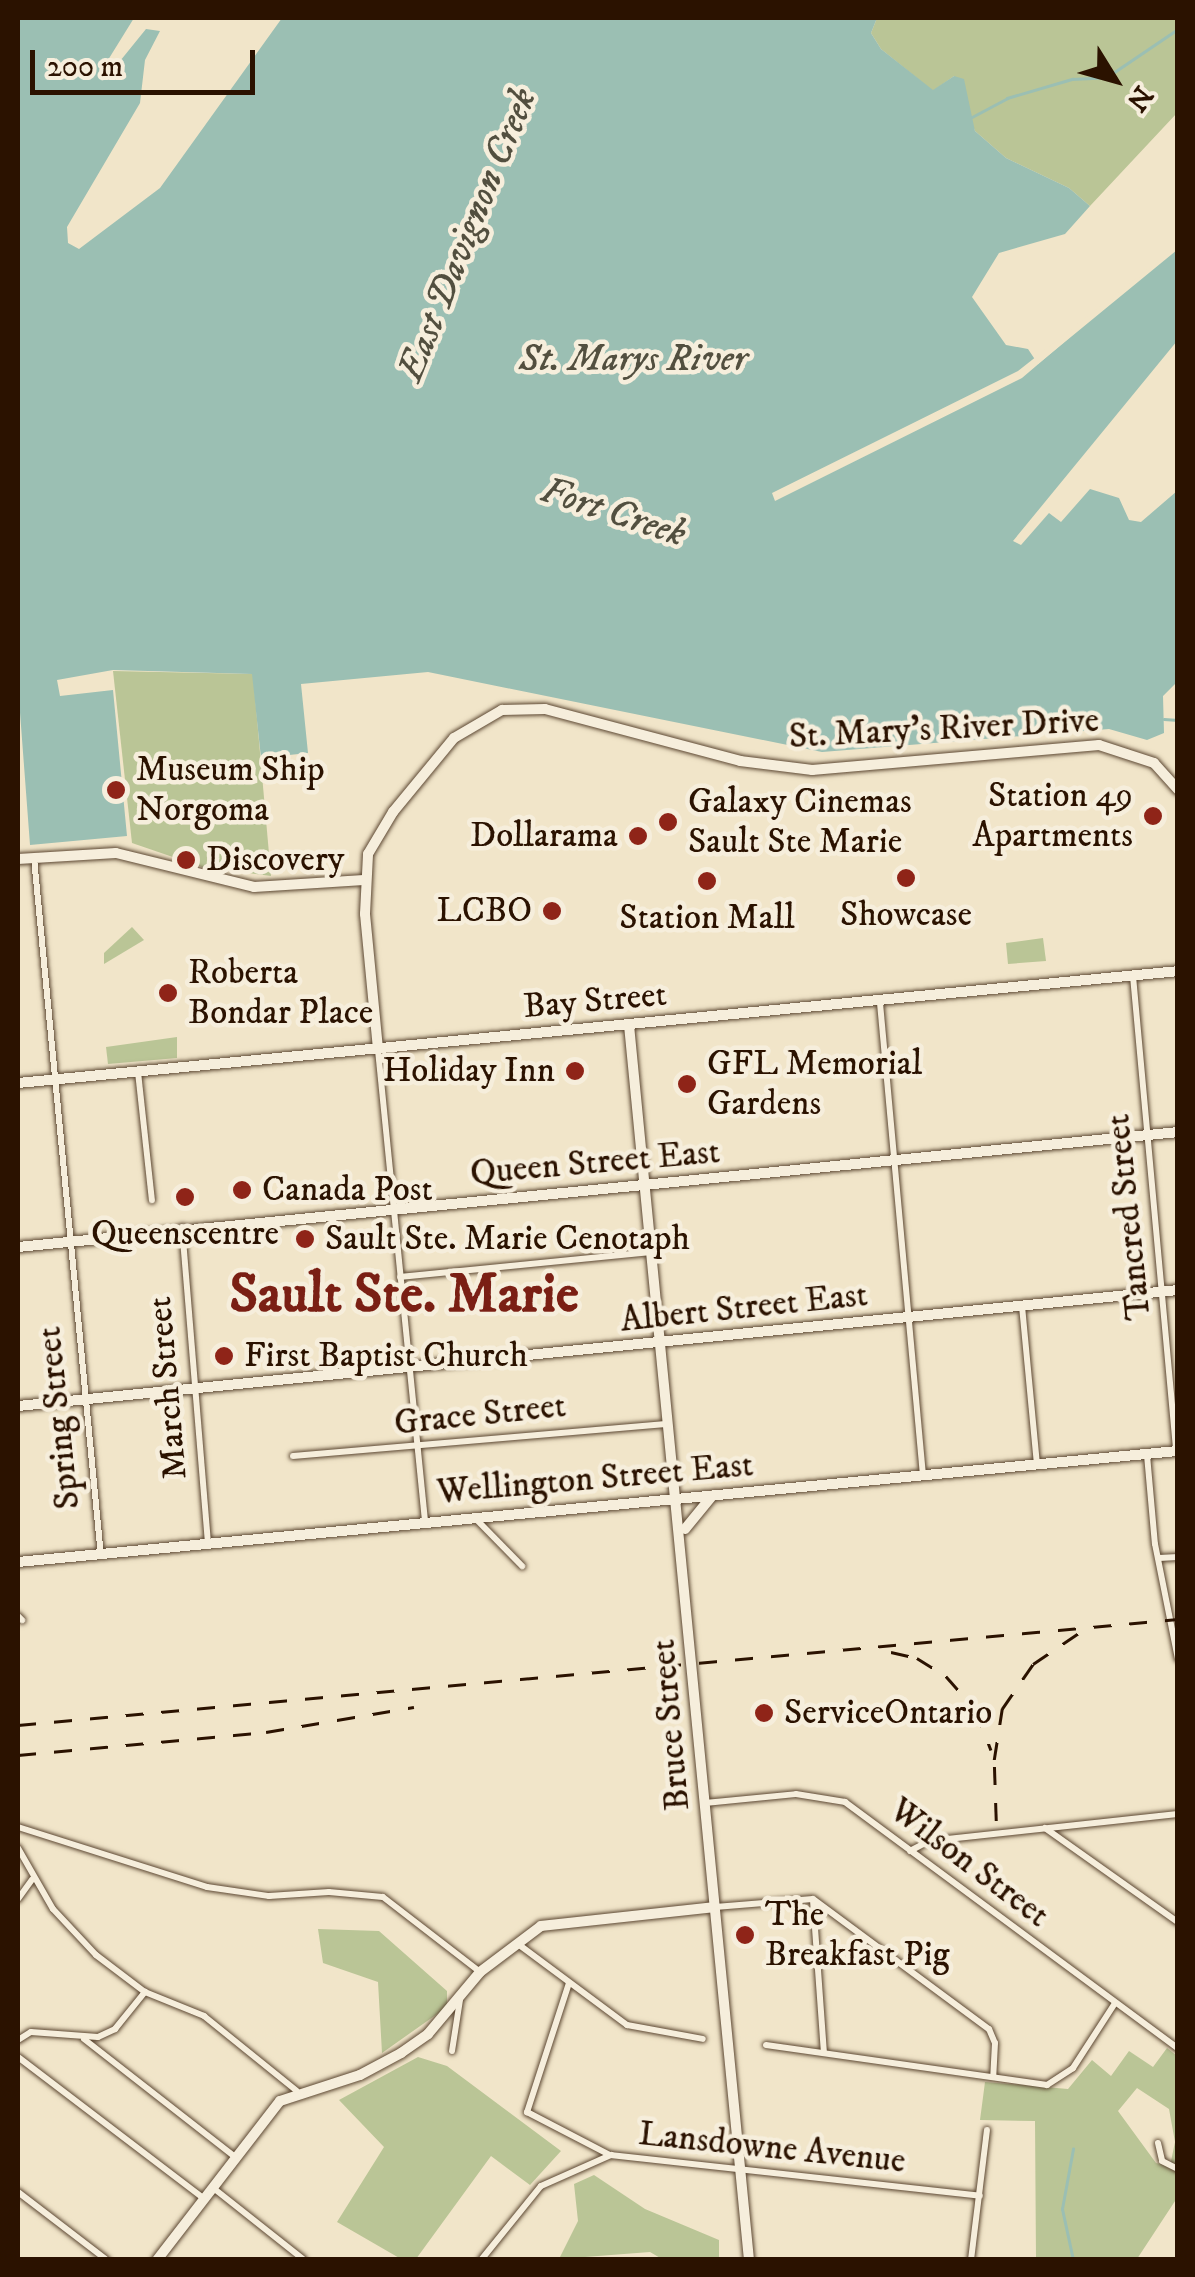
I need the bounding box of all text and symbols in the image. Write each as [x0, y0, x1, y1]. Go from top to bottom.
scale bar [35, 30, 260, 92]
north arrow [1065, 30, 1165, 130]
text: 200 m [47, 49, 123, 86]
text: N [1118, 79, 1160, 118]
water label: East Davignon Creek [389, 82, 547, 388]
water label: St. Marys River [519, 337, 747, 383]
water label: Fort Creek [535, 468, 691, 558]
street label: St. Mary's River Drive [788, 700, 1100, 758]
place label: Museum Ship Norgoma [136, 749, 325, 831]
place label: Station 49 Apartments [972, 775, 1133, 857]
marker: Museum Ship Norgoma [105, 779, 127, 801]
place label: Galaxy Cinemas Sault Ste Marie [688, 781, 912, 863]
marker: Station 49 Apartments [1142, 805, 1164, 827]
marker: Galaxy Cinemas Sault Ste Marie [657, 811, 679, 833]
place label: Dollarama [470, 815, 618, 857]
marker: Dollarama [627, 825, 649, 847]
place label: Discovery [206, 839, 344, 881]
marker: Discovery [175, 849, 197, 871]
marker: Showcase [895, 867, 917, 889]
marker: Station Mall [696, 870, 718, 892]
place label: LCBO [437, 890, 532, 932]
place label: Showcase [840, 894, 972, 936]
place label: Station Mall [619, 897, 795, 939]
marker: LCBO [541, 900, 563, 922]
place label: Roberta Bondar Place [188, 952, 373, 1034]
street label: Bay Street [522, 974, 668, 1028]
marker: Roberta Bondar Place [157, 982, 179, 1004]
place label: GFL Memorial Gardens [707, 1043, 922, 1125]
place label: Holiday Inn [382, 1050, 555, 1092]
marker: Holiday Inn [564, 1060, 586, 1082]
marker: GFL Memorial Gardens [676, 1073, 698, 1095]
street label: Tancred Street [1097, 1112, 1161, 1322]
street label: Queen Street East [468, 1131, 722, 1195]
place label: Canada Post [262, 1169, 433, 1211]
marker: Canada Post [231, 1179, 253, 1201]
marker: Queenscentre [174, 1186, 196, 1208]
place label: Queenscentre [91, 1213, 279, 1255]
place label: Sault Ste. Marie Cenotaph [325, 1218, 690, 1260]
marker: Sault Ste. Marie Cenotaph [294, 1228, 316, 1250]
district label: Sault Ste. Marie [229, 1263, 579, 1329]
street label: Albert Street East [618, 1274, 870, 1342]
street label: March Street [139, 1295, 197, 1481]
street label: Spring Street [29, 1325, 89, 1511]
place label: First Baptist Church [244, 1335, 528, 1377]
marker: First Baptist Church [213, 1345, 235, 1367]
street label: Grace Street [392, 1385, 568, 1445]
street label: Wellington Street East [435, 1444, 755, 1514]
street label: Bruce Street [643, 1638, 699, 1812]
place label: ServiceOntario [784, 1692, 992, 1734]
marker: ServiceOntario [753, 1702, 775, 1724]
street label: Wilson Street [881, 1789, 1057, 1937]
place label: The Breakfast Pig [765, 1894, 949, 1976]
marker: The Breakfast Pig [734, 1924, 756, 1946]
street label: Lansdowne Avenue [637, 2113, 907, 2183]

